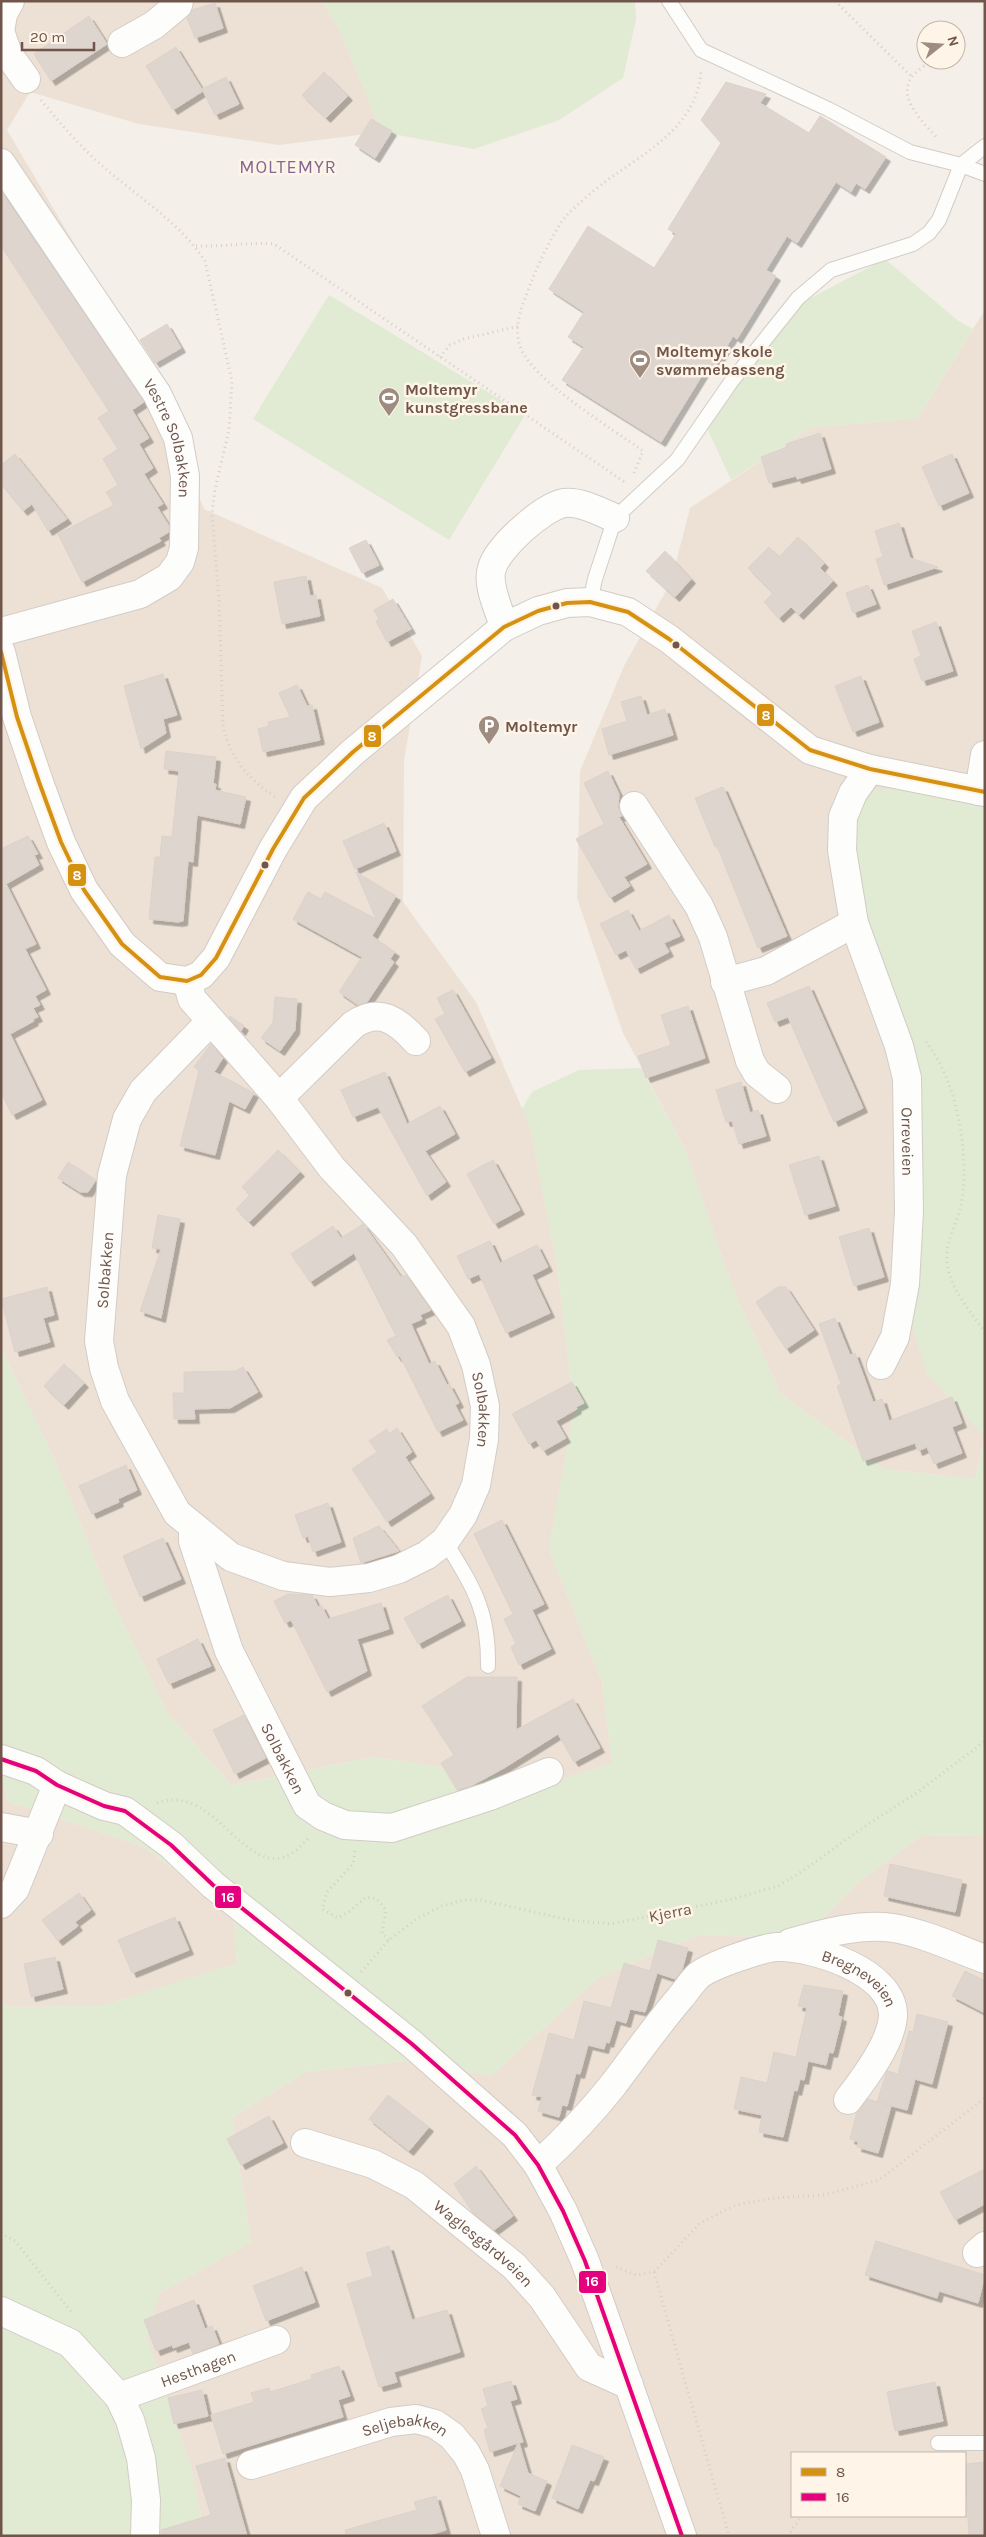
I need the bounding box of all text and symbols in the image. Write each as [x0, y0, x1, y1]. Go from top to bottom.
scale bar [22, 20, 95, 52]
north arrow [916, 20, 966, 70]
text: 20 m [30, 28, 65, 46]
text: N [943, 34, 963, 49]
district label: MOLTEMYR [239, 156, 337, 178]
place label: Moltemyr skole svømmebasseng [656, 342, 784, 379]
sports icon: Moltemyr skole svømmebasseng [628, 348, 652, 379]
street label: Vestre Solbakken [139, 375, 195, 498]
place label: Moltemyr kunstgressbane [405, 380, 528, 417]
sports icon: Moltemyr kunstgressbane [377, 386, 401, 417]
unlabelled marker [551, 601, 561, 611]
unlabelled marker [671, 640, 681, 650]
line badge: 8 [756, 703, 775, 727]
text: 8 [761, 707, 771, 724]
parking icon: Moltemyr [477, 714, 501, 745]
place label: Moltemyr [505, 717, 578, 736]
line badge: 8 [363, 724, 382, 748]
text: 8 [367, 728, 377, 745]
unlabelled marker [260, 860, 270, 870]
line badge: 8 [67, 863, 87, 887]
text: 8 [72, 867, 82, 884]
street label: Orreveien [897, 1107, 917, 1176]
street label: Solbakken [93, 1231, 118, 1309]
street label: Solbakken [468, 1370, 494, 1449]
street label: Solbakken [257, 1720, 309, 1797]
line badge: 16 [214, 1885, 242, 1909]
text: 16 [221, 1889, 235, 1906]
street label: Kjerra [647, 1899, 693, 1926]
street label: Bregneveien [819, 1946, 901, 2010]
unlabelled marker [343, 1988, 353, 1998]
street label: Waglesgårdveien [430, 2196, 537, 2291]
line badge: 16 [578, 2270, 607, 2294]
text: 16 [585, 2273, 599, 2290]
street label: Hesthagen [158, 2346, 238, 2391]
street label: Seljebakken [359, 2410, 452, 2441]
legend [791, 2452, 966, 2517]
text: 8 [836, 2463, 845, 2481]
text: 16 [836, 2488, 850, 2506]

